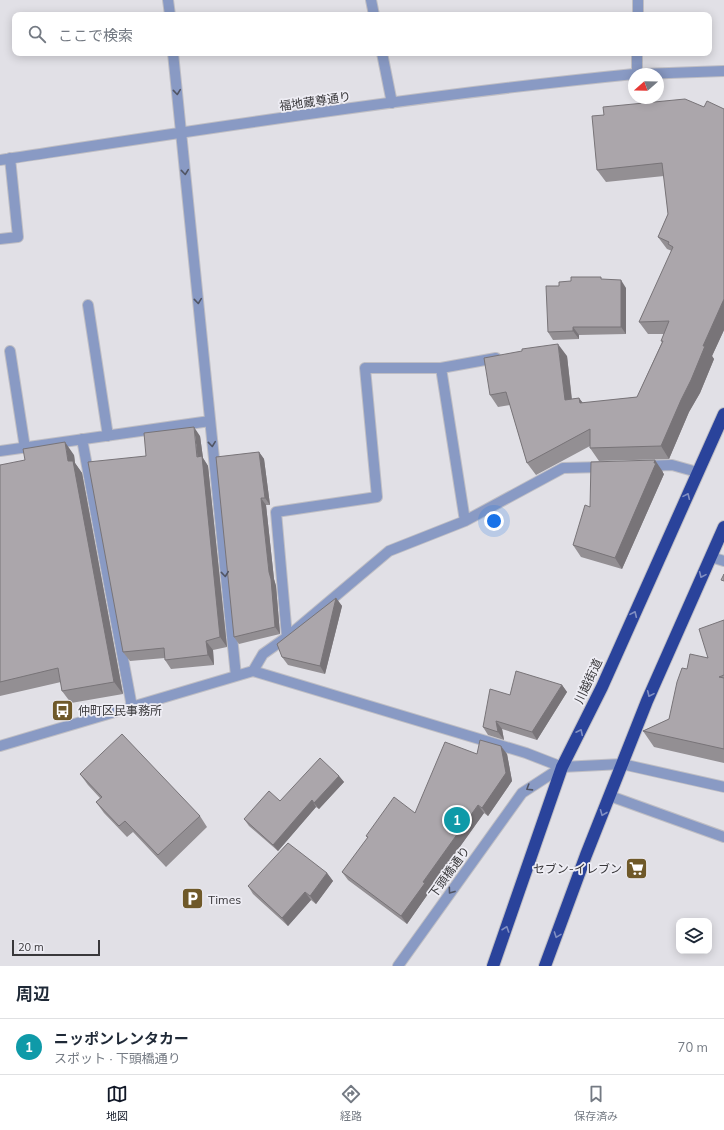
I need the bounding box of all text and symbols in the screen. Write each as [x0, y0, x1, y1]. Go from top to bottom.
search box [12, 12, 712, 56]
icon: search [26, 23, 48, 45]
text: ここで検索 [58, 26, 133, 45]
north arrow [628, 68, 664, 104]
one-way arrow [173, 89, 182, 95]
street label: 福地蔵尊通り [278, 89, 352, 113]
one-way arrow [181, 169, 190, 175]
one-way arrow [193, 298, 202, 304]
one-way arrow [207, 441, 216, 448]
one-way arrow [682, 492, 690, 500]
your location [484, 511, 504, 531]
one-way arrow [221, 571, 230, 577]
one-way arrow [699, 571, 707, 578]
one-way arrow [629, 611, 637, 619]
street label: 川越街道 [571, 656, 605, 706]
one-way arrow [647, 690, 655, 697]
bus stop icon: 仲町区民事務所 [49, 697, 75, 723]
place label: 仲町区民事務所 [78, 703, 162, 718]
one-way arrow [575, 729, 582, 737]
one-way arrow [526, 783, 533, 791]
pin: 1 [444, 805, 470, 835]
one-way arrow [600, 809, 608, 817]
street label: 下頭橋通り [425, 843, 473, 901]
supermarket icon: セブン-イレブン [624, 855, 650, 881]
place label: セブン-イレブン [533, 861, 622, 876]
parking icon: Times [179, 886, 205, 912]
one-way arrow [449, 887, 456, 894]
place label: Times [208, 892, 241, 907]
map controls [676, 918, 712, 954]
button: layers [676, 918, 712, 954]
one-way arrow [501, 926, 509, 933]
one-way arrow [553, 931, 561, 938]
scale bar [12, 938, 100, 957]
text: 20 m [18, 940, 44, 954]
text: 周辺 [16, 983, 50, 1004]
text: ニッポンレンタカー [54, 1029, 189, 1048]
text: 1 [25, 1039, 33, 1055]
text: 70 m [678, 1039, 708, 1055]
text: スポット · 下頭橋通り [54, 1050, 181, 1066]
tab: 地図 [106, 1083, 128, 1123]
tab: 経路 [340, 1083, 362, 1123]
tab: 保存済み [574, 1083, 618, 1123]

